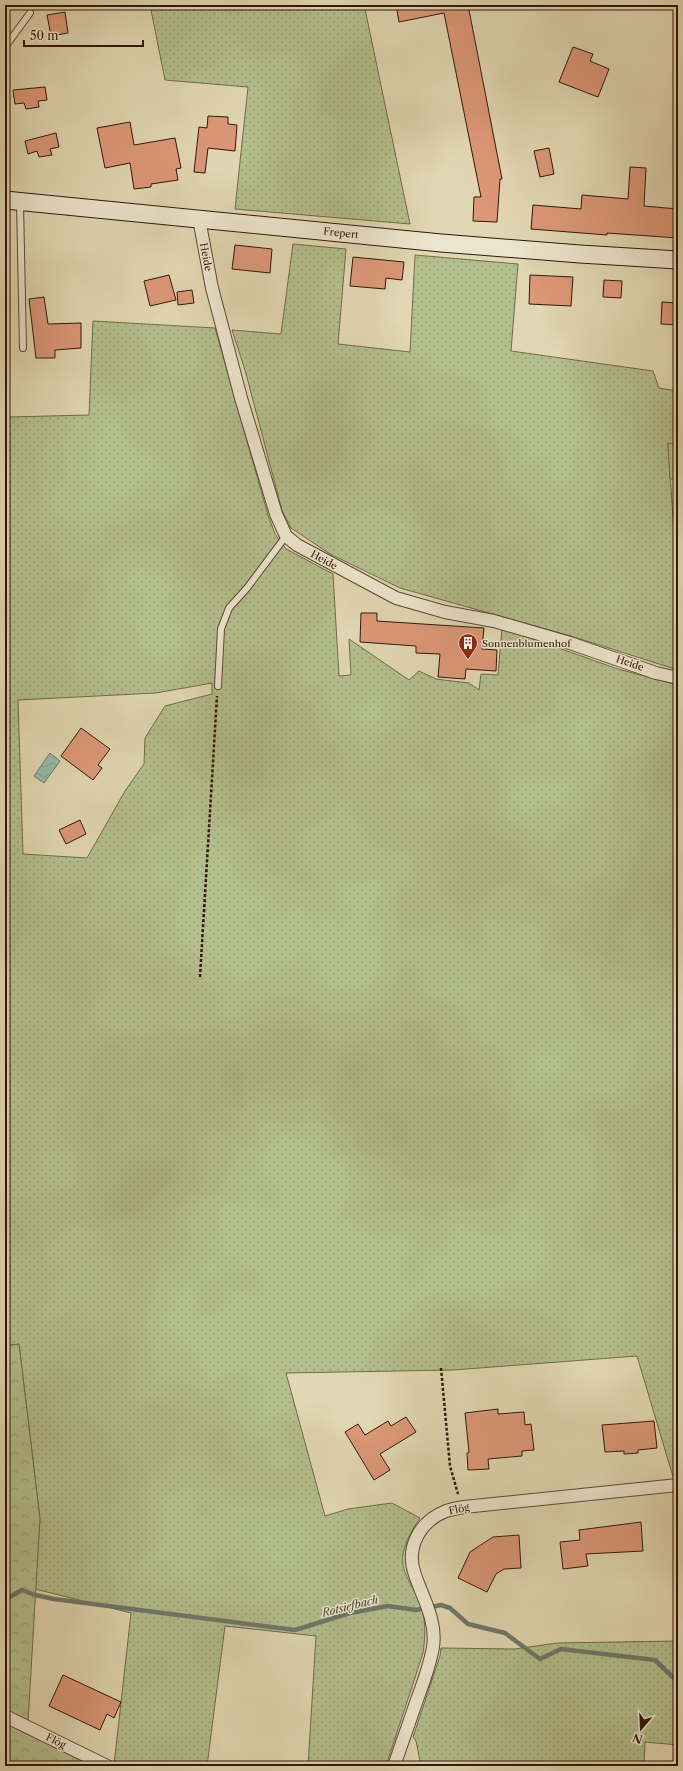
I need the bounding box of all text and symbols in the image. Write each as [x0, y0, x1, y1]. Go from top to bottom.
scale bar [24, 22, 143, 48]
text: 50 m [30, 28, 59, 43]
street label: Frepert [323, 225, 360, 241]
street label: Heide [197, 242, 215, 273]
street label: Heide [308, 548, 340, 573]
building icon: Sonnenblumenhof [457, 632, 479, 660]
place label: Sonnenblumenhof [482, 637, 572, 650]
street label: Heide [614, 652, 646, 674]
street label: Flög [447, 1500, 471, 1518]
water label: Rotsiefbach [319, 1592, 380, 1620]
north arrow [621, 1709, 661, 1749]
text: N [631, 1730, 645, 1747]
street label: Flög [44, 1731, 69, 1752]

